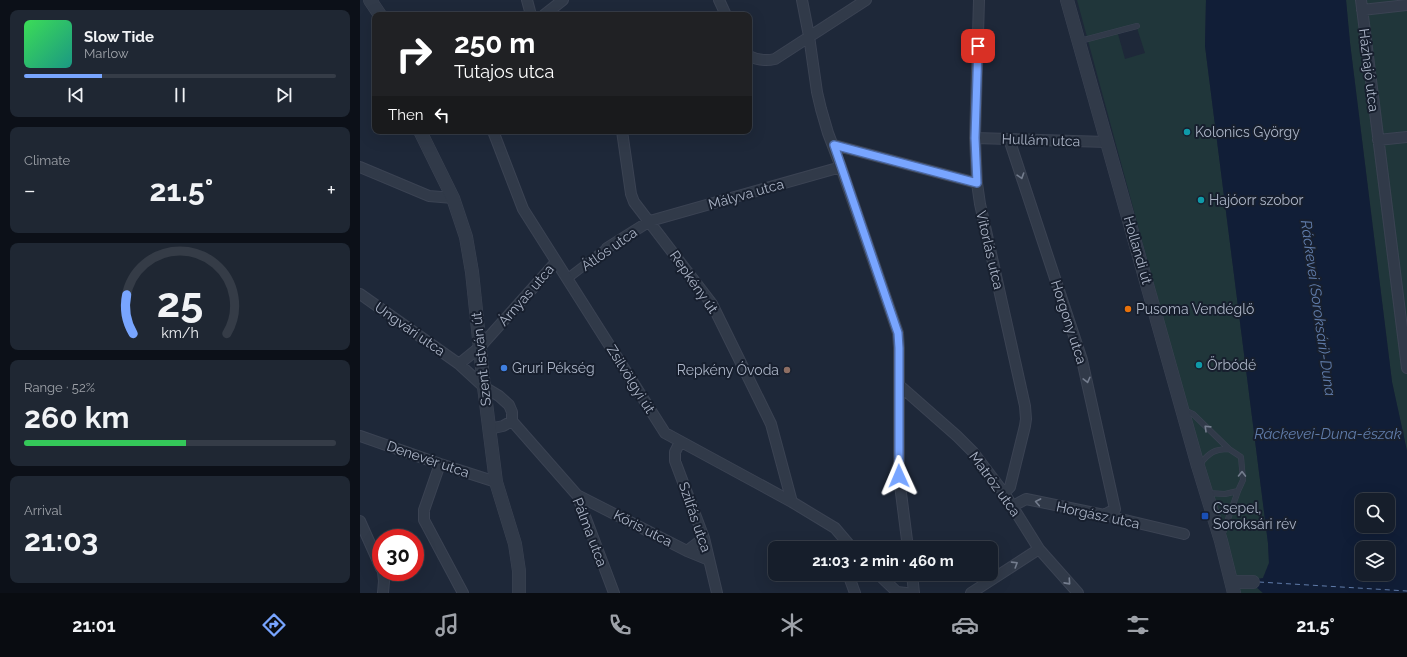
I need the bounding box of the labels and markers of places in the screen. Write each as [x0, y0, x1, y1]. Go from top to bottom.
pin [961, 29, 995, 63]
place label: Kolonics György [1195, 124, 1300, 140]
marker: Kolonics György [1182, 127, 1192, 137]
place label: Hajóorr szobor [1209, 192, 1304, 208]
marker: Hajóorr szobor [1196, 195, 1206, 205]
place label: Pusoma Vendéglő [1136, 301, 1254, 317]
marker: Pusoma Vendéglő [1123, 304, 1133, 314]
place label: Őrbódé [1207, 356, 1256, 373]
place label: Gruri Pékség [512, 360, 595, 376]
marker: Őrbódé [1194, 360, 1204, 370]
place label: Repkény Óvoda [677, 361, 779, 378]
marker: Gruri Pékség [499, 363, 509, 373]
marker: Repkény Óvoda [782, 365, 792, 375]
place label: Csepel, Soroksári rév [1213, 500, 1297, 532]
marker: Csepel, Soroksári rév [1200, 511, 1210, 521]

